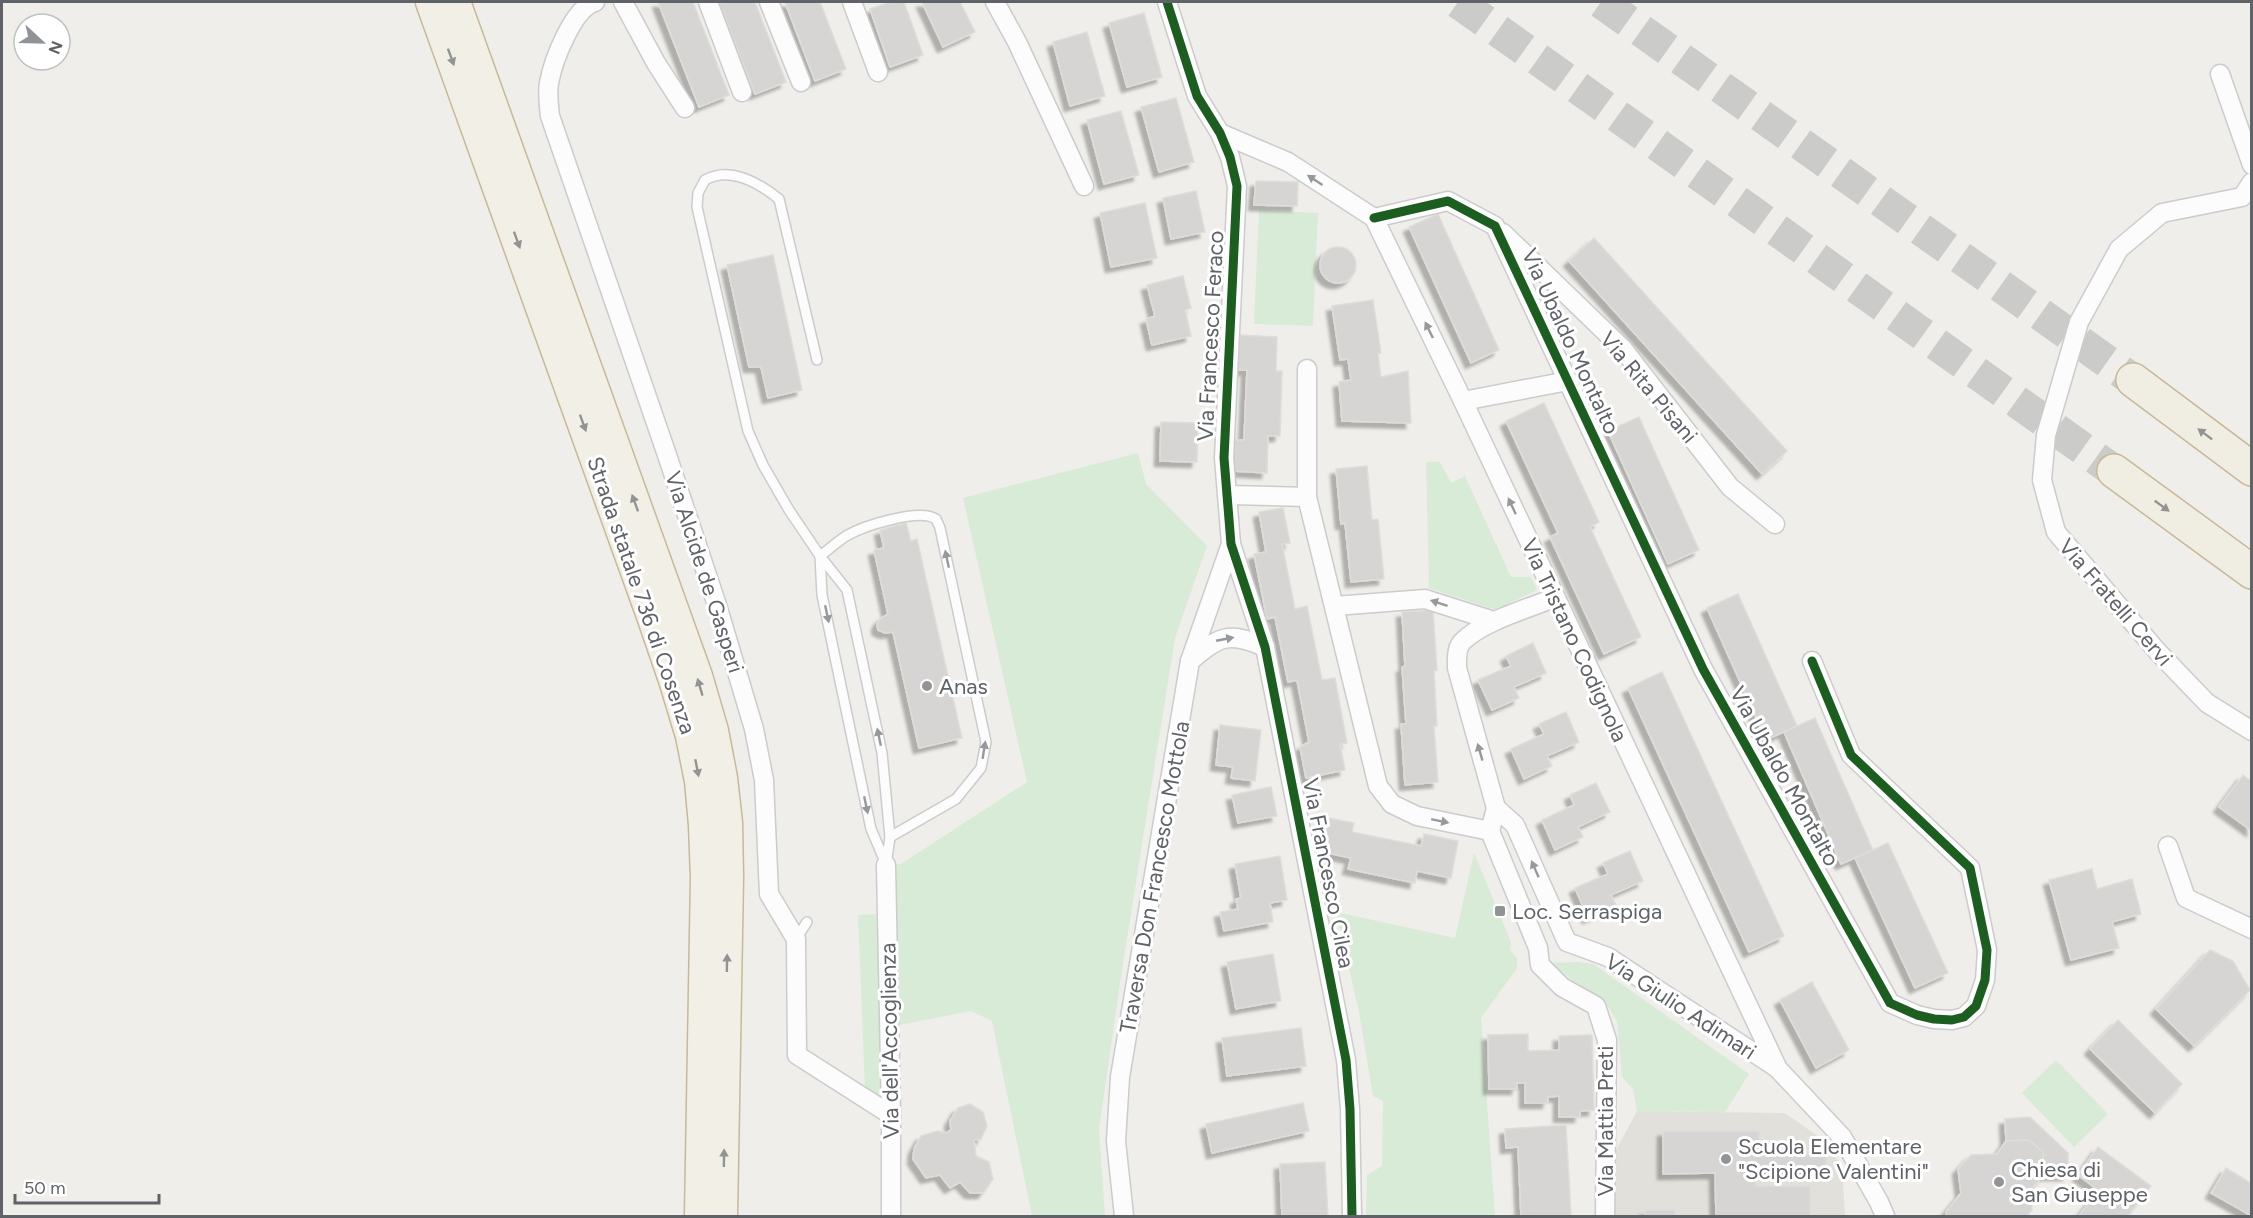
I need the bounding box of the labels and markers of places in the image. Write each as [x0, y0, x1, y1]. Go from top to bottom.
place label: Anas [939, 673, 988, 700]
marker: Anas [920, 679, 934, 693]
place label: Loc. Serraspiga [1512, 898, 1662, 925]
marker: Loc. Serraspiga [1493, 904, 1507, 918]
place label: Scuola Elementare "Scipione Valentini" [1738, 1133, 1929, 1185]
marker: Scuola Elementare "Scipione Valentini" [1719, 1152, 1733, 1166]
place label: Chiesa di San Giuseppe [2011, 1156, 2148, 1208]
marker: Chiesa di San Giuseppe [1992, 1175, 2006, 1189]

